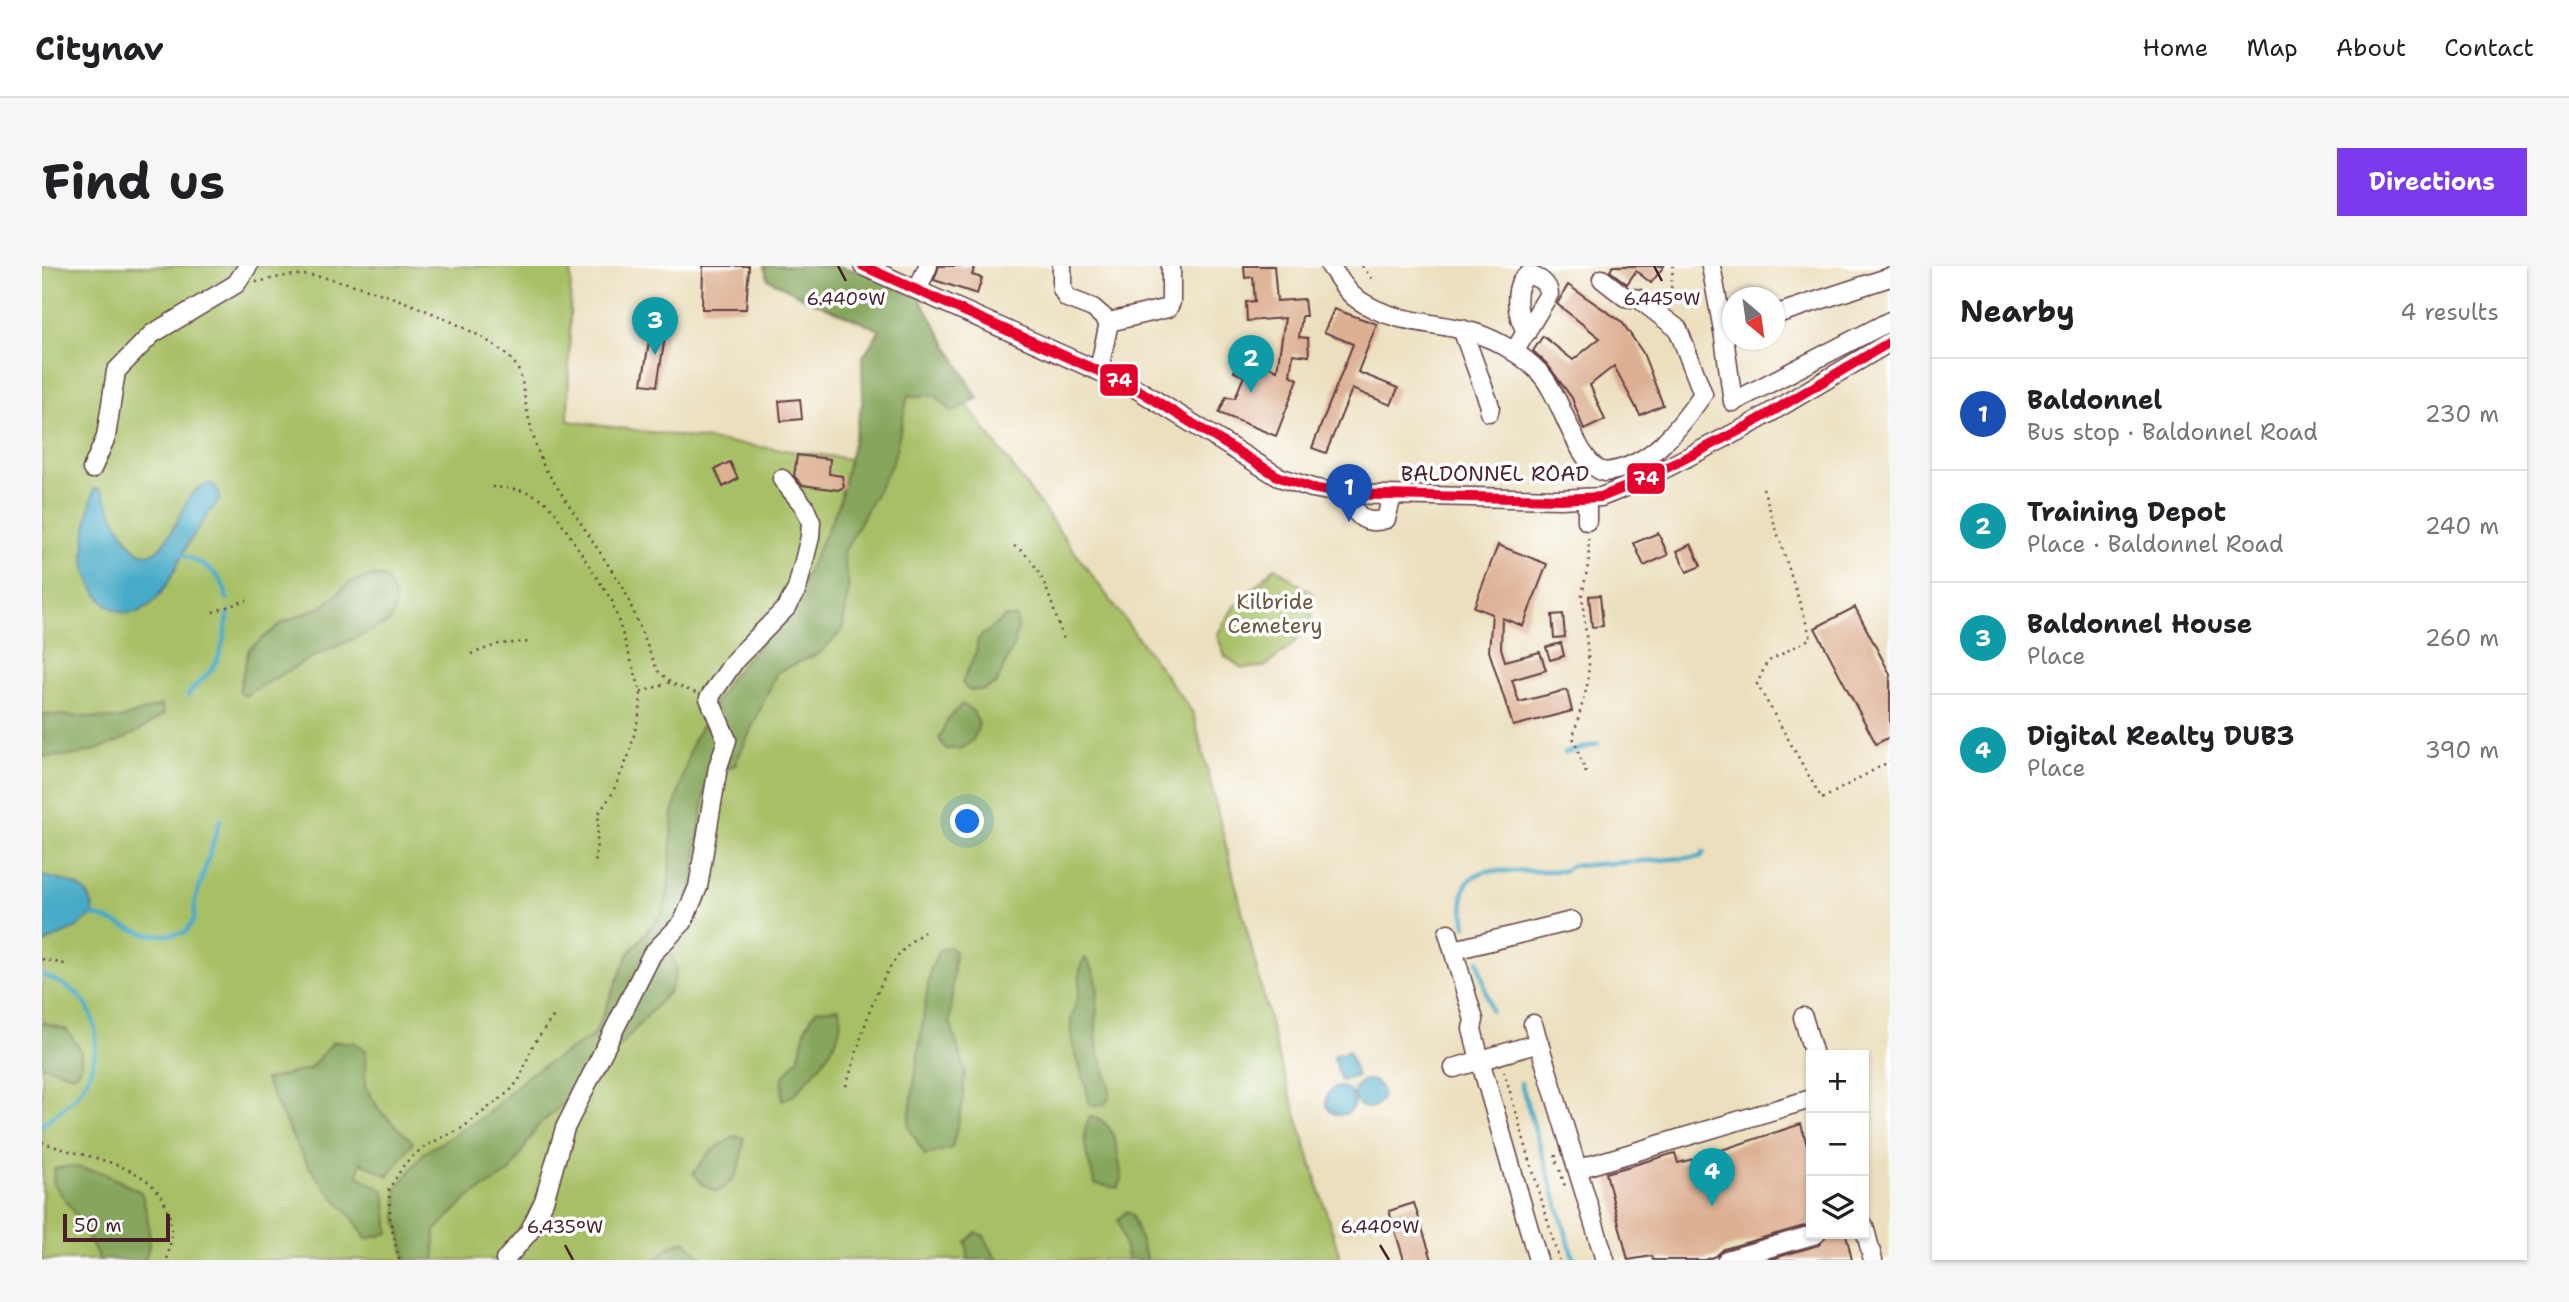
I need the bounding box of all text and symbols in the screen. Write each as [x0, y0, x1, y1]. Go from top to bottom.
text: Citynav [35, 26, 164, 71]
text: Home [2142, 32, 2208, 64]
text: Map [2246, 32, 2298, 64]
text: About [2336, 32, 2406, 64]
text: Contact [2444, 32, 2534, 64]
button: Directions [2337, 148, 2527, 216]
text: Find us [42, 149, 225, 215]
text: 6.440°W [806, 287, 886, 311]
text: 6.445°W [1623, 287, 1701, 311]
north arrow [1722, 287, 1785, 350]
text: Nearby [1960, 291, 2075, 332]
pin: 3 [632, 297, 678, 355]
text: 4 results [2400, 297, 2499, 327]
pin: 2 [1228, 335, 1274, 393]
line badge: 74 [1099, 363, 1139, 397]
text: 74 [1106, 368, 1133, 393]
text: Baldonnel [2027, 382, 2162, 417]
text: 1 [1978, 399, 1988, 429]
text: 230 m [2425, 399, 2499, 429]
text: Bus stop · Baldonnel Road [2027, 417, 2318, 447]
street label: BALDONNEL ROAD [1401, 460, 1589, 488]
line badge: 74 [1626, 462, 1666, 495]
pin: 1 [1326, 464, 1372, 522]
text: 74 [1633, 466, 1660, 491]
text: Training Depot [2027, 494, 2226, 529]
text: 2 [1975, 511, 1991, 541]
text: 240 m [2425, 511, 2499, 541]
text: Place · Baldonnel Road [2027, 529, 2284, 559]
park label: Kilbride Cemetery [1227, 588, 1323, 640]
text: Baldonnel House [2027, 606, 2252, 641]
text: 3 [1975, 623, 1991, 653]
text: 260 m [2425, 623, 2499, 653]
text: Place [2027, 641, 2086, 671]
text: Digital Realty DUB3 [2027, 718, 2294, 753]
text: 4 [1975, 735, 1991, 765]
text: 390 m [2425, 735, 2499, 765]
text: Place [2027, 753, 2086, 783]
your location [950, 804, 984, 838]
map controls [1806, 1050, 1869, 1239]
button: + [1806, 1050, 1869, 1113]
button: − [1806, 1113, 1869, 1176]
pin: 4 [1689, 1148, 1735, 1206]
button: layers [1806, 1176, 1869, 1239]
scale bar [63, 1211, 170, 1243]
text: 50 m [74, 1213, 122, 1238]
text: 6.435°W [527, 1215, 603, 1239]
text: 6.440°W [1340, 1215, 1420, 1239]

